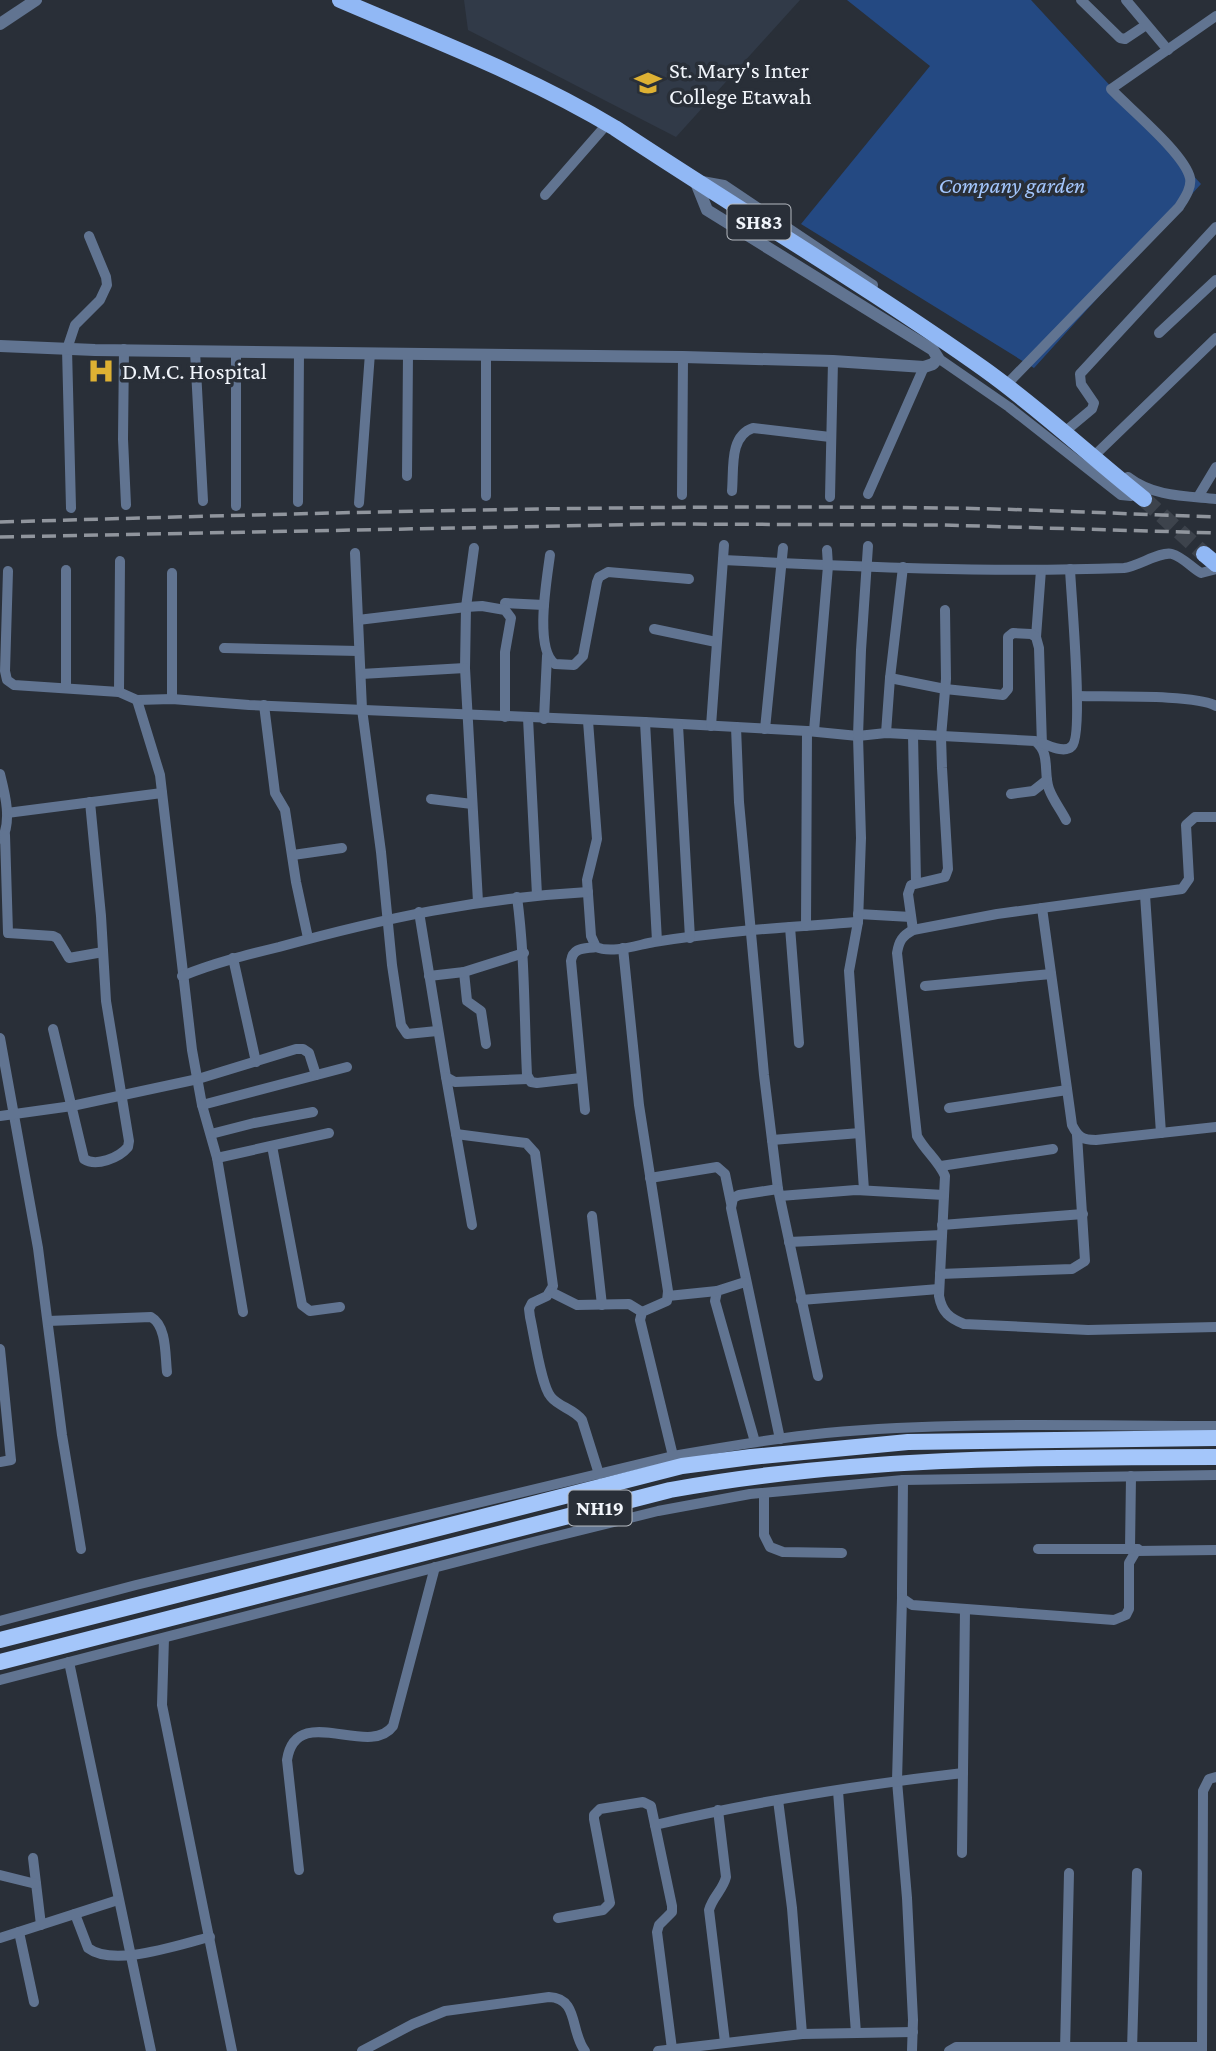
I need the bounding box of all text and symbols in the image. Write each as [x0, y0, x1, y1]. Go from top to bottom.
place label: St. Mary's Inter College Etawah [669, 57, 812, 109]
school or university icon: St. Mary's Inter College Etawah [633, 68, 663, 98]
park label: Company garden [939, 172, 1085, 198]
road number: SH83 [728, 204, 790, 240]
hospital icon: D.M.C. Hospital [86, 356, 116, 386]
place label: D.M.C. Hospital [122, 358, 267, 384]
road number: NH19 [568, 1490, 632, 1526]

